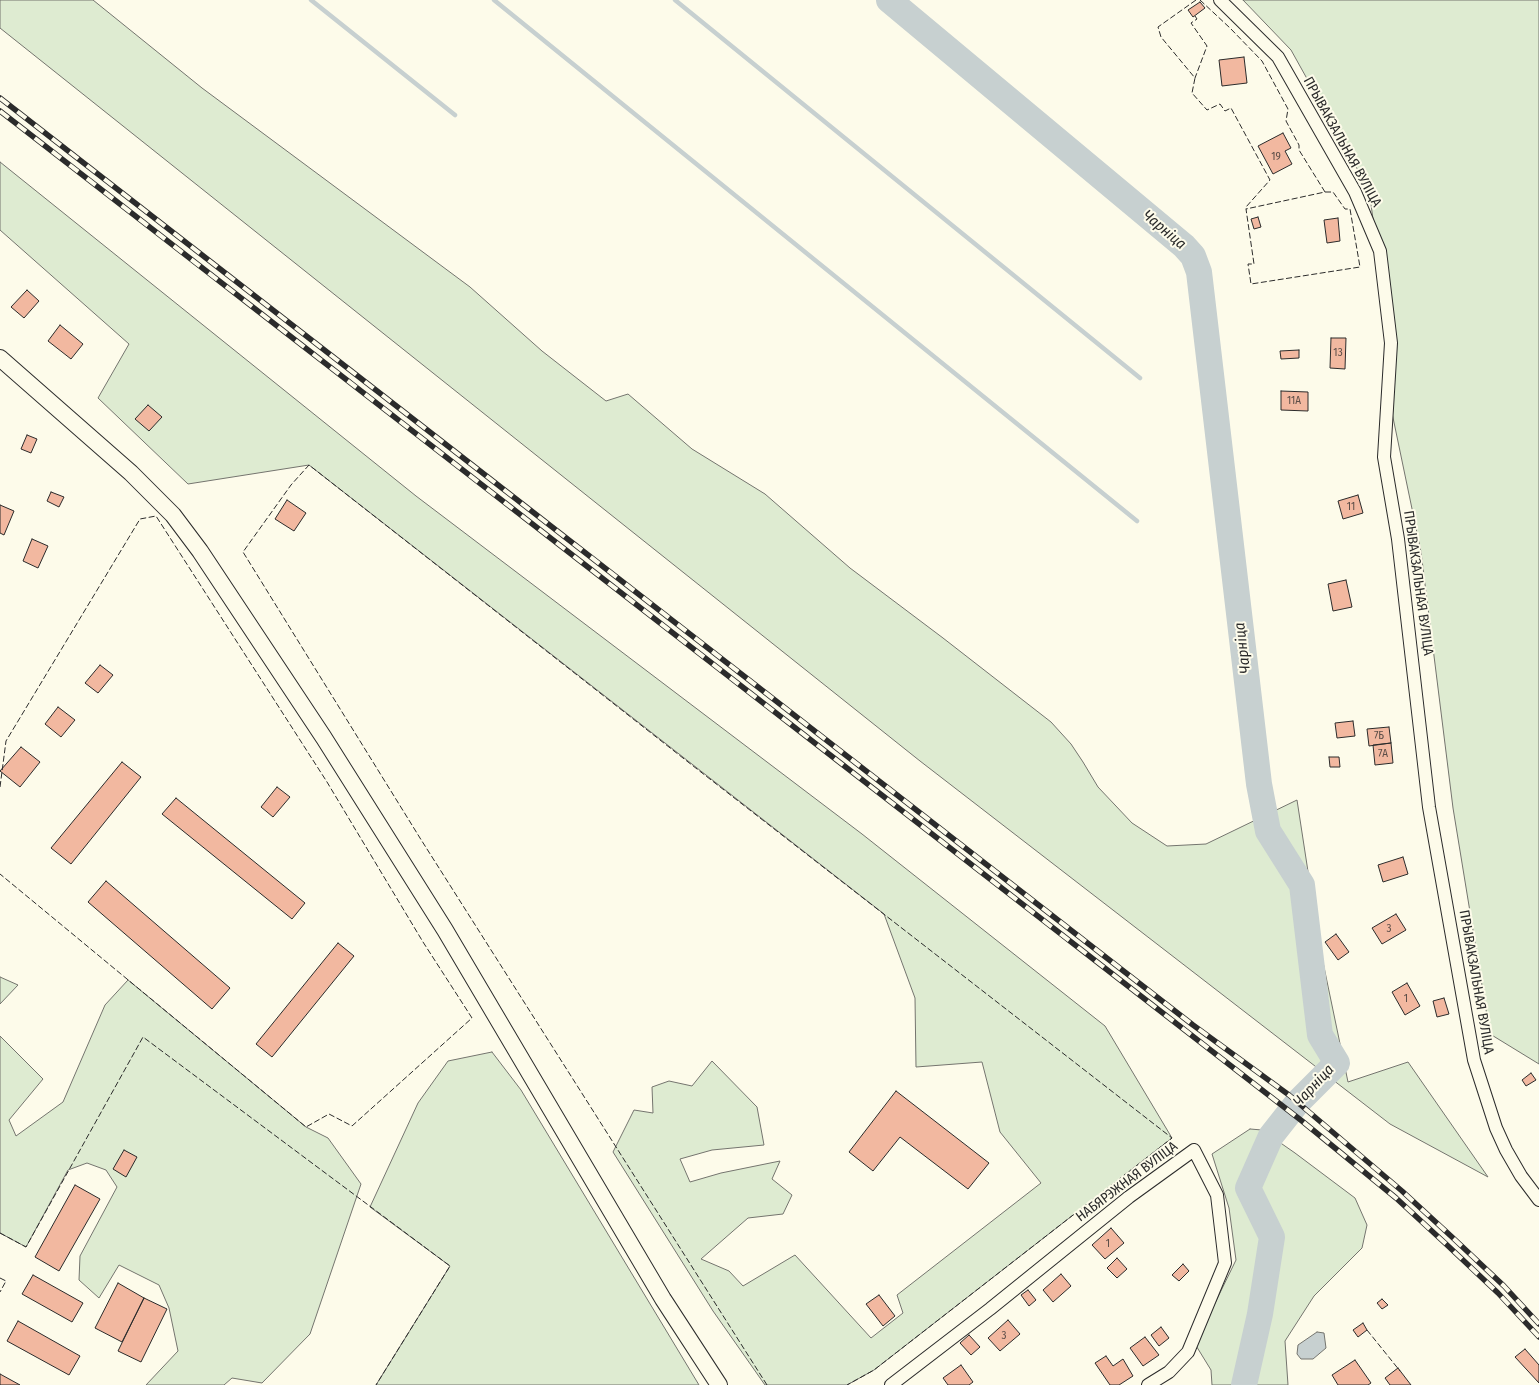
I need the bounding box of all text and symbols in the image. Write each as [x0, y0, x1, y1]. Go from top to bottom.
street label: ПРЫВАКЗАЛЬНАЯ ВУЛІЦА [1299, 74, 1385, 210]
house number: 19 [1271, 150, 1281, 164]
water label: Чарніца [1139, 207, 1189, 253]
house number: 13 [1333, 346, 1343, 360]
house number: 11А [1287, 394, 1301, 408]
house number: 11 [1347, 500, 1355, 514]
street label: ПРЫВАКЗАЛЬНАЯ ВУЛІЦА [1400, 509, 1436, 657]
water label: Чарніца [1231, 621, 1255, 675]
house number: 7Б [1374, 729, 1384, 743]
house number: 7А [1378, 747, 1388, 761]
street label: ПРЫВАКЗАЛЬНАЯ ВУЛІЦА [1455, 909, 1497, 1055]
house number: 3 [1387, 922, 1391, 936]
house number: 1 [1404, 992, 1408, 1006]
water label: Чарніца [1290, 1061, 1338, 1111]
street label: НАБЯРЭЖНАЯ ВУЛІЦА [1073, 1138, 1181, 1226]
house number: 1 [1106, 1237, 1110, 1251]
house number: 3 [1002, 1329, 1006, 1343]

